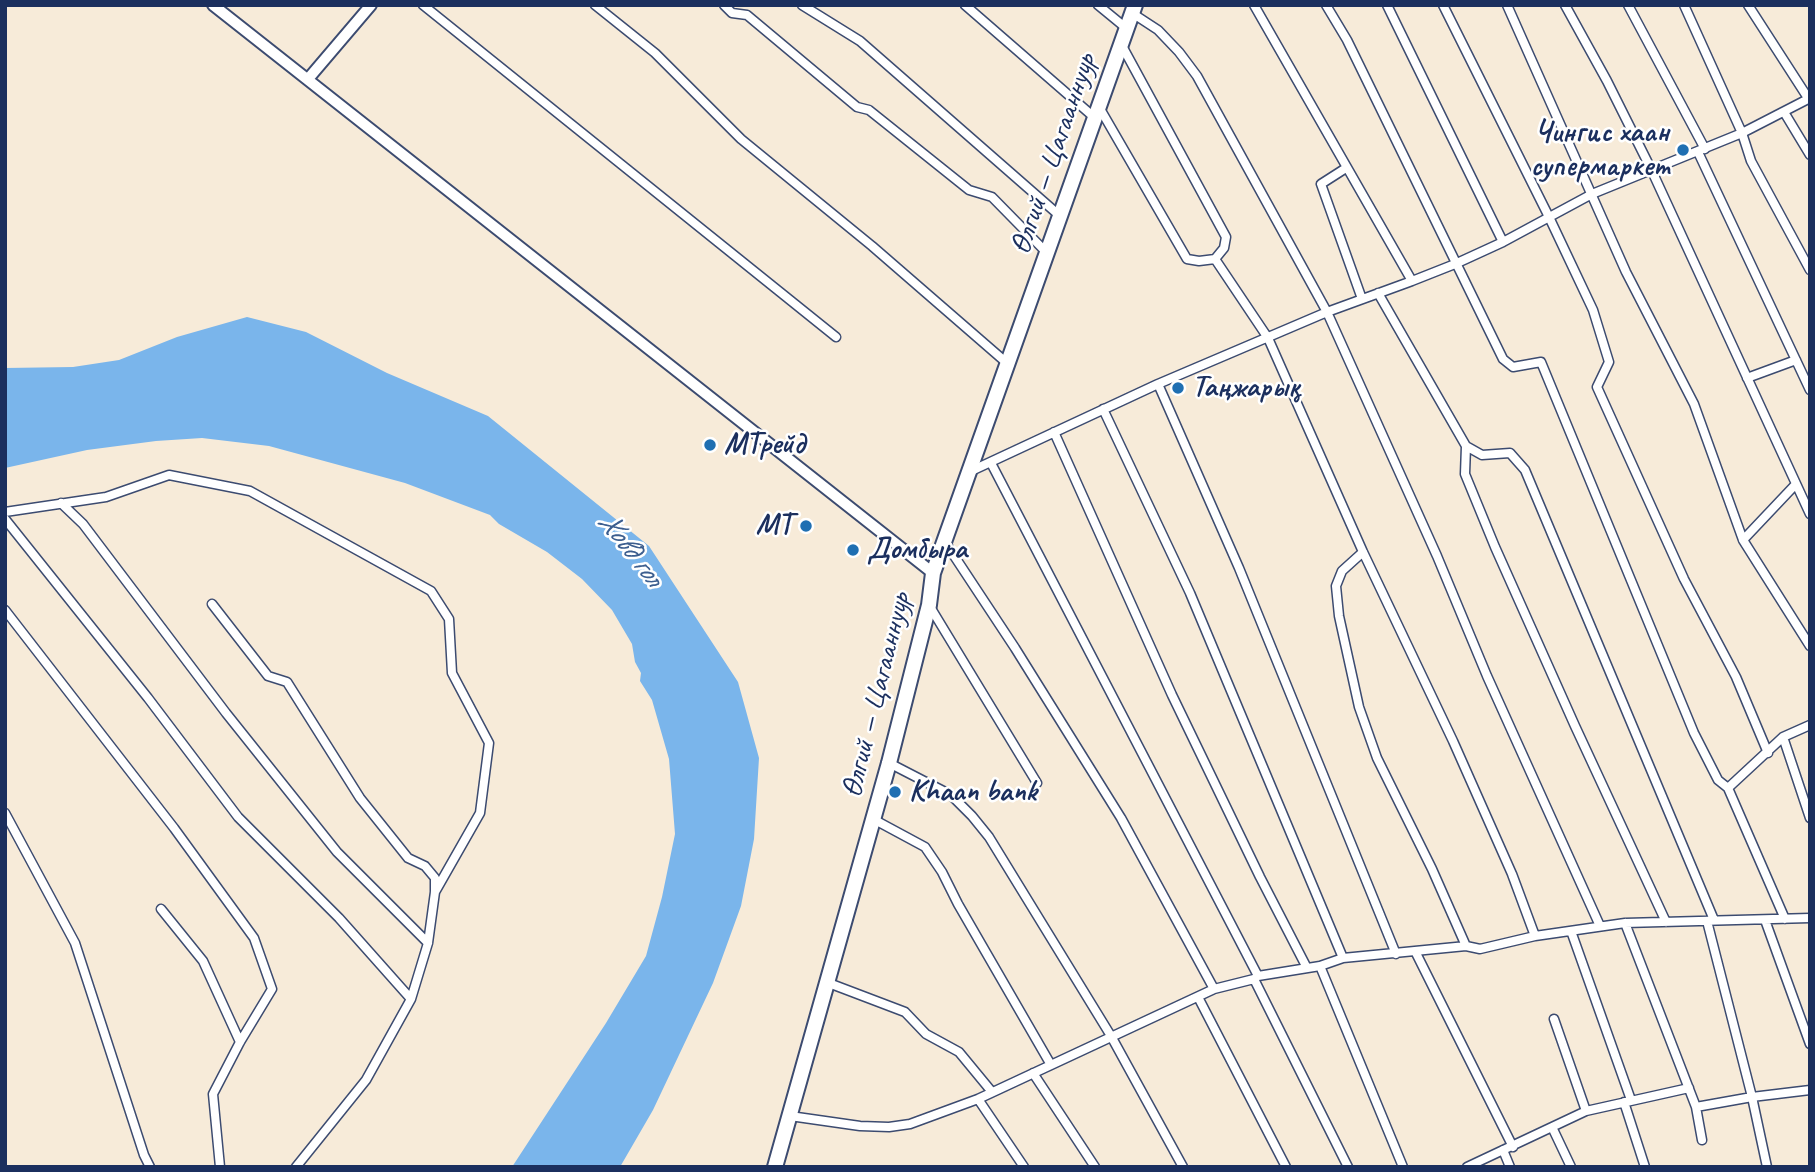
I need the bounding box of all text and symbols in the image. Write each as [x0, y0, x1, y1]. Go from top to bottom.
street label: Өлгий — Цагааннуур [1003, 49, 1105, 259]
place label: Чингис хаан супермаркет [1531, 115, 1669, 186]
marker: Чингис хаан супермаркет [1675, 142, 1691, 158]
place label: Таңжарық [1192, 370, 1301, 406]
marker: Таңжарық [1170, 380, 1186, 396]
place label: MTрейд [724, 427, 805, 463]
marker: MTрейд [702, 437, 718, 453]
water label: Ховд гол [589, 504, 671, 594]
place label: МТ [756, 508, 792, 544]
marker: МТ [798, 518, 814, 534]
place label: Домбыра [867, 532, 967, 568]
marker: Домбыра [845, 542, 861, 558]
street label: Өлгий — Цагааннуур [834, 589, 920, 801]
place label: Khaan bank [909, 774, 1037, 810]
marker: Khaan bank [887, 784, 903, 800]

